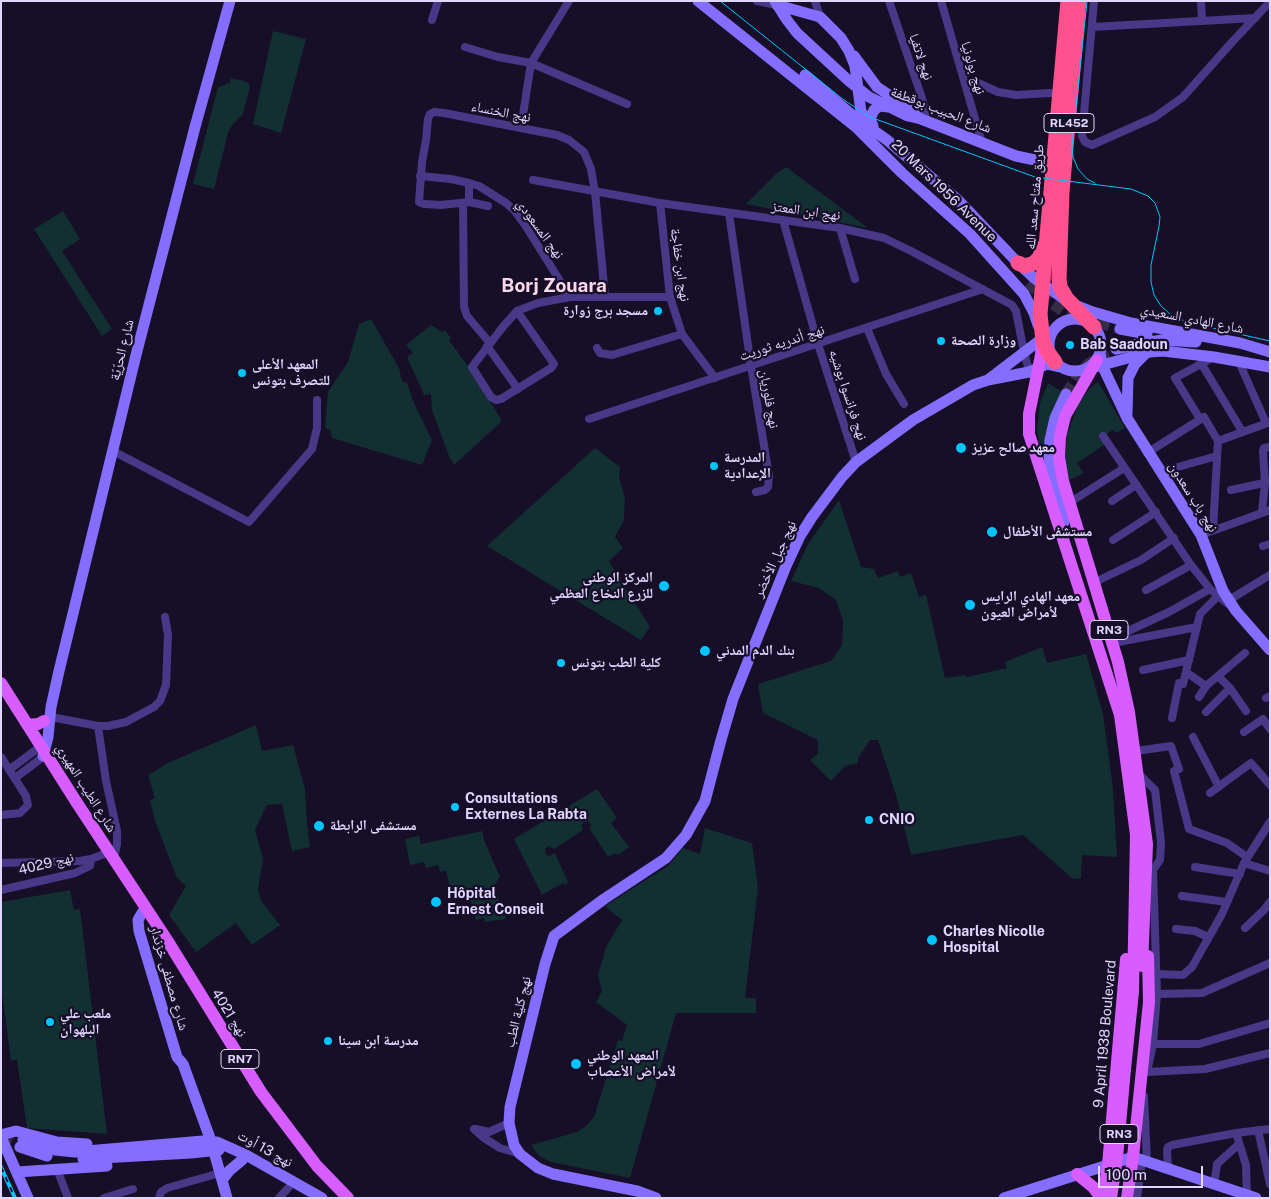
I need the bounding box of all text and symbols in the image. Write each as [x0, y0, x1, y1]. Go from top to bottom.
street label: نهج لاتفيا [905, 32, 937, 82]
street label: نهج بولونيا [957, 40, 989, 96]
street label: شارع الحبيب بوقطفة [888, 83, 994, 137]
street label: نهج الخنساء [470, 98, 532, 126]
road number: RL452 [1044, 114, 1094, 132]
street label: 20 Mars 1956 Avenue [888, 136, 1000, 246]
street label: طريق مفتاح سعد الله [1022, 144, 1048, 250]
street label: نهج المسعودي [513, 196, 567, 262]
street label: نهج ابن المعتز [771, 198, 841, 224]
street label: نهج ابن خفاجة [667, 227, 693, 303]
district label: Borj Zouara [501, 275, 607, 297]
street label: شارع الهادي السعيدي [1139, 301, 1245, 337]
place label: مسجد برج زوارة [563, 303, 648, 319]
marker: مسجد برج زوارة [652, 305, 664, 317]
street label: شارع الحرّيّة [106, 318, 138, 382]
street label: نهج أندريه ثوريت [737, 321, 827, 365]
place label: وزارة الصحة [951, 333, 1016, 349]
marker: وزارة الصحة [935, 335, 947, 347]
place label: Bab Saadoun [1080, 337, 1168, 353]
marker: Bab Saadoun [1064, 339, 1076, 351]
street label: نهج فرانسوا بوشيه [825, 348, 871, 442]
place label: المعهد الأعلى للتصرف بتونس [252, 357, 330, 390]
marker: المعهد الأعلى للتصرف بتونس [236, 367, 248, 379]
street label: نهج فلوريان [756, 368, 782, 430]
place label: معهد صالح عزيز [972, 440, 1055, 456]
marker: معهد صالح عزيز [954, 441, 968, 455]
place label: المدرسة الإعدادية [724, 450, 771, 482]
street label: نهج باب سعدون [1165, 459, 1221, 535]
marker: المدرسة الإعدادية [708, 460, 720, 472]
street label: نهج جبل الأخضر [750, 518, 800, 600]
place label: مستشفى الأطفال [1003, 524, 1092, 540]
marker: مستشفى الأطفال [985, 525, 999, 539]
place label: المركز الوطني للزرع النخاع العظمي [550, 570, 653, 602]
marker: المركز الوطني للزرع النخاع العظمي [657, 579, 671, 593]
place label: معهد الهادي الرايس لأمراض العيون [981, 589, 1080, 622]
marker: معهد الهادي الرايس لأمراض العيون [963, 598, 977, 612]
road number: RN3 [1090, 620, 1128, 640]
place label: بنك الدم المدني [716, 643, 795, 659]
marker: بنك الدم المدني [698, 644, 712, 658]
place label: كلية الطب بتونس [571, 655, 661, 671]
marker: كلية الطب بتونس [555, 657, 567, 669]
street label: شارع الطيب المهيري [52, 740, 120, 836]
place label: Consultations Externes La Rabta [465, 791, 587, 824]
marker: Consultations Externes La Rabta [449, 801, 461, 813]
place label: CNIO [879, 812, 915, 828]
marker: CNIO [863, 814, 875, 826]
place label: مستشفى الرابطة [330, 818, 417, 834]
marker: مستشفى الرابطة [312, 819, 326, 833]
street label: نهج 4029 [17, 849, 75, 879]
place label: Hôpital Ernest Conseil [447, 886, 544, 919]
marker: Hôpital Ernest Conseil [429, 895, 443, 909]
street label: شارع مصطفى خزندار [146, 924, 192, 1032]
place label: Charles Nicolle Hospital [943, 924, 1045, 956]
marker: Charles Nicolle Hospital [925, 933, 939, 947]
street label: 9 April 1938 Boulevard [1090, 959, 1120, 1109]
street label: نهج كلية الطب [501, 975, 535, 1049]
street label: نهج 4021 [208, 986, 250, 1040]
place label: ملعب علي البلهوان [60, 1006, 111, 1038]
marker: ملعب علي البلهوان [44, 1016, 56, 1028]
place label: مدرسة ابن سينا [338, 1033, 418, 1049]
marker: مدرسة ابن سينا [322, 1035, 334, 1047]
place label: المعهد الوطني لأمراض الأعصاب [587, 1048, 676, 1080]
road number: RN7 [221, 1050, 259, 1068]
marker: المعهد الوطني لأمراض الأعصاب [569, 1057, 583, 1071]
road number: RN3 [1100, 1124, 1138, 1144]
street label: نهج 13 أوت [234, 1127, 296, 1171]
scale bar [1101, 1156, 1206, 1188]
text: 100 m [1106, 1166, 1147, 1183]

